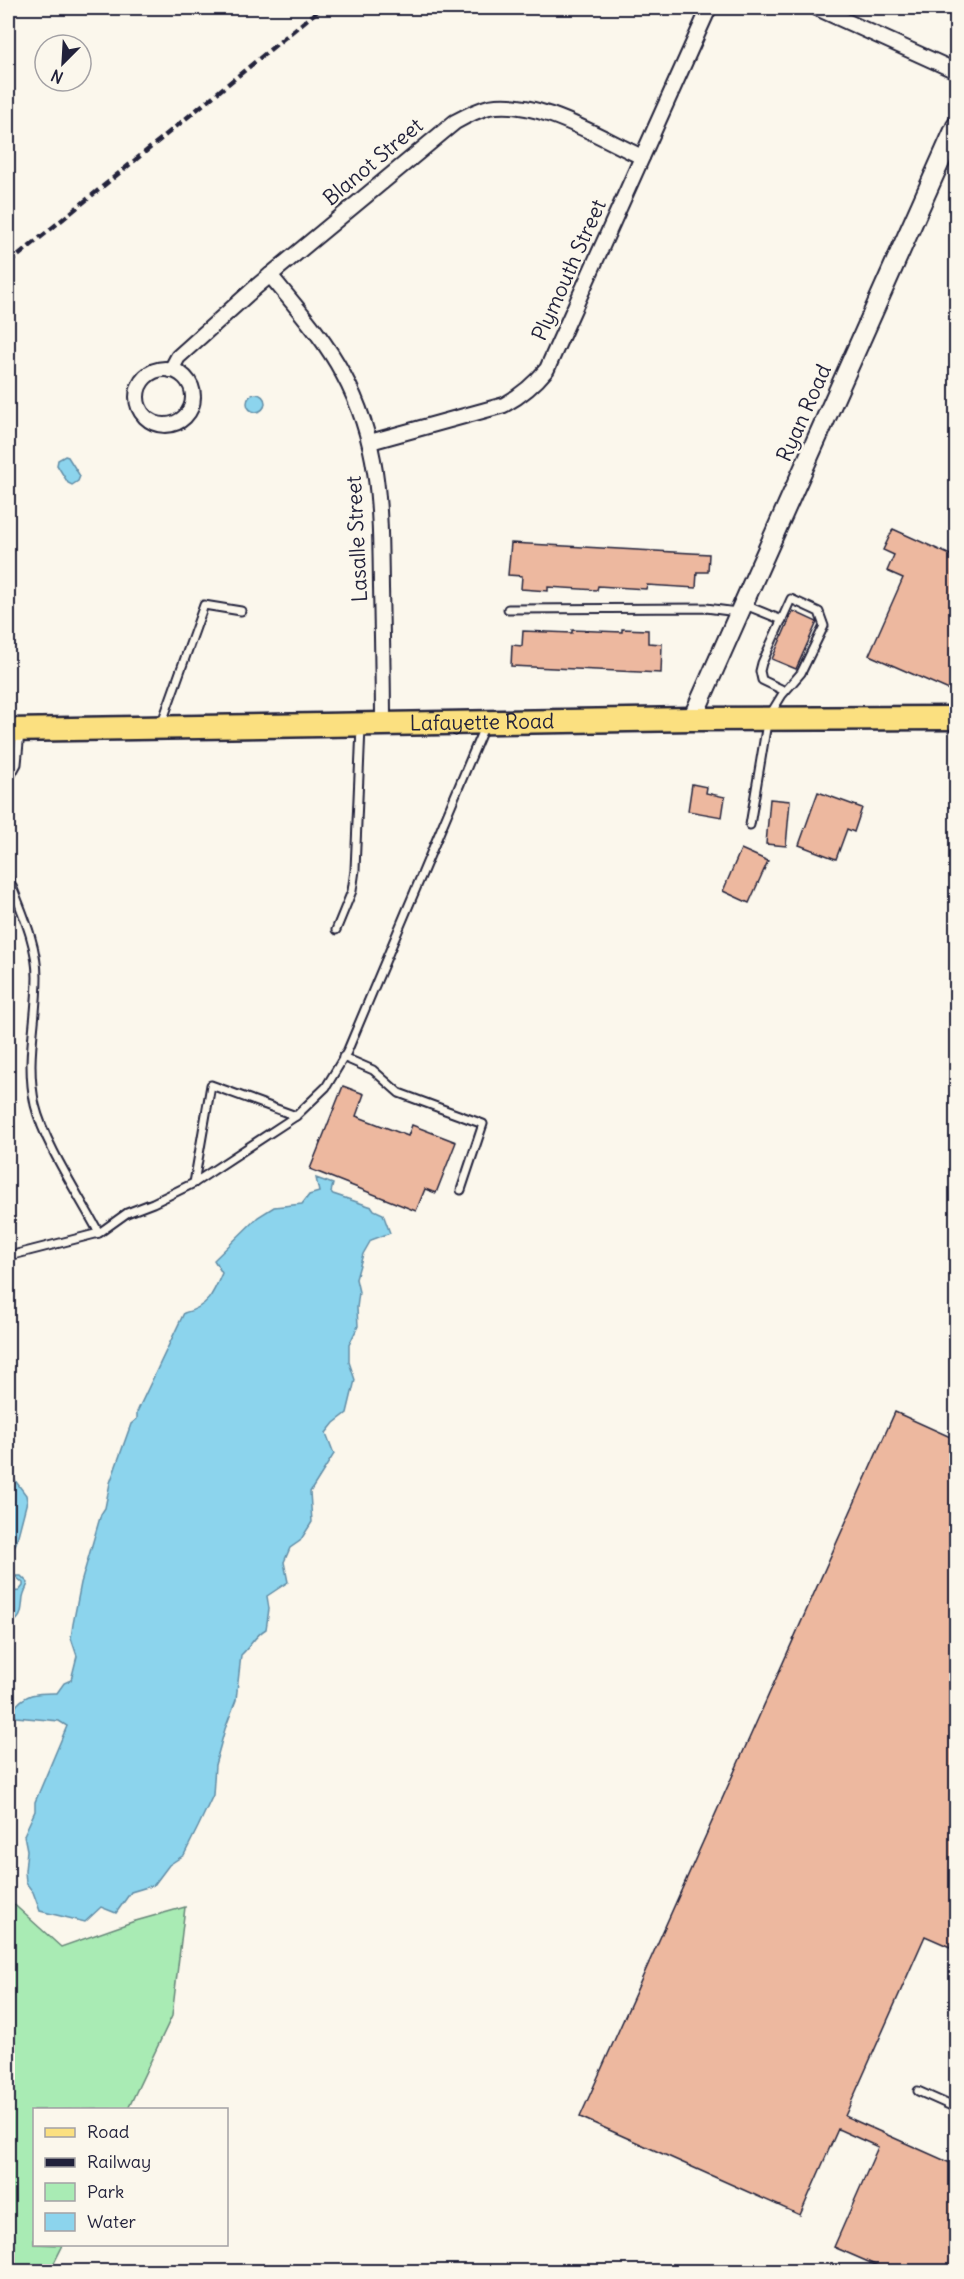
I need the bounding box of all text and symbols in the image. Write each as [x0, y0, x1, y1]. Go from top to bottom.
north arrow [33, 33, 93, 93]
text: N [48, 65, 66, 88]
street label: Blanot Street [317, 112, 428, 211]
street label: Plymouth Street [525, 195, 612, 345]
street label: Ryan Road [770, 360, 837, 466]
street label: Lasalle Street [340, 475, 373, 603]
street label: Lafayette Road [409, 707, 554, 737]
legend [33, 2108, 228, 2246]
text: Road [87, 2120, 130, 2143]
text: Railway [87, 2150, 151, 2173]
text: Park [87, 2180, 124, 2203]
text: Water [87, 2210, 137, 2233]

